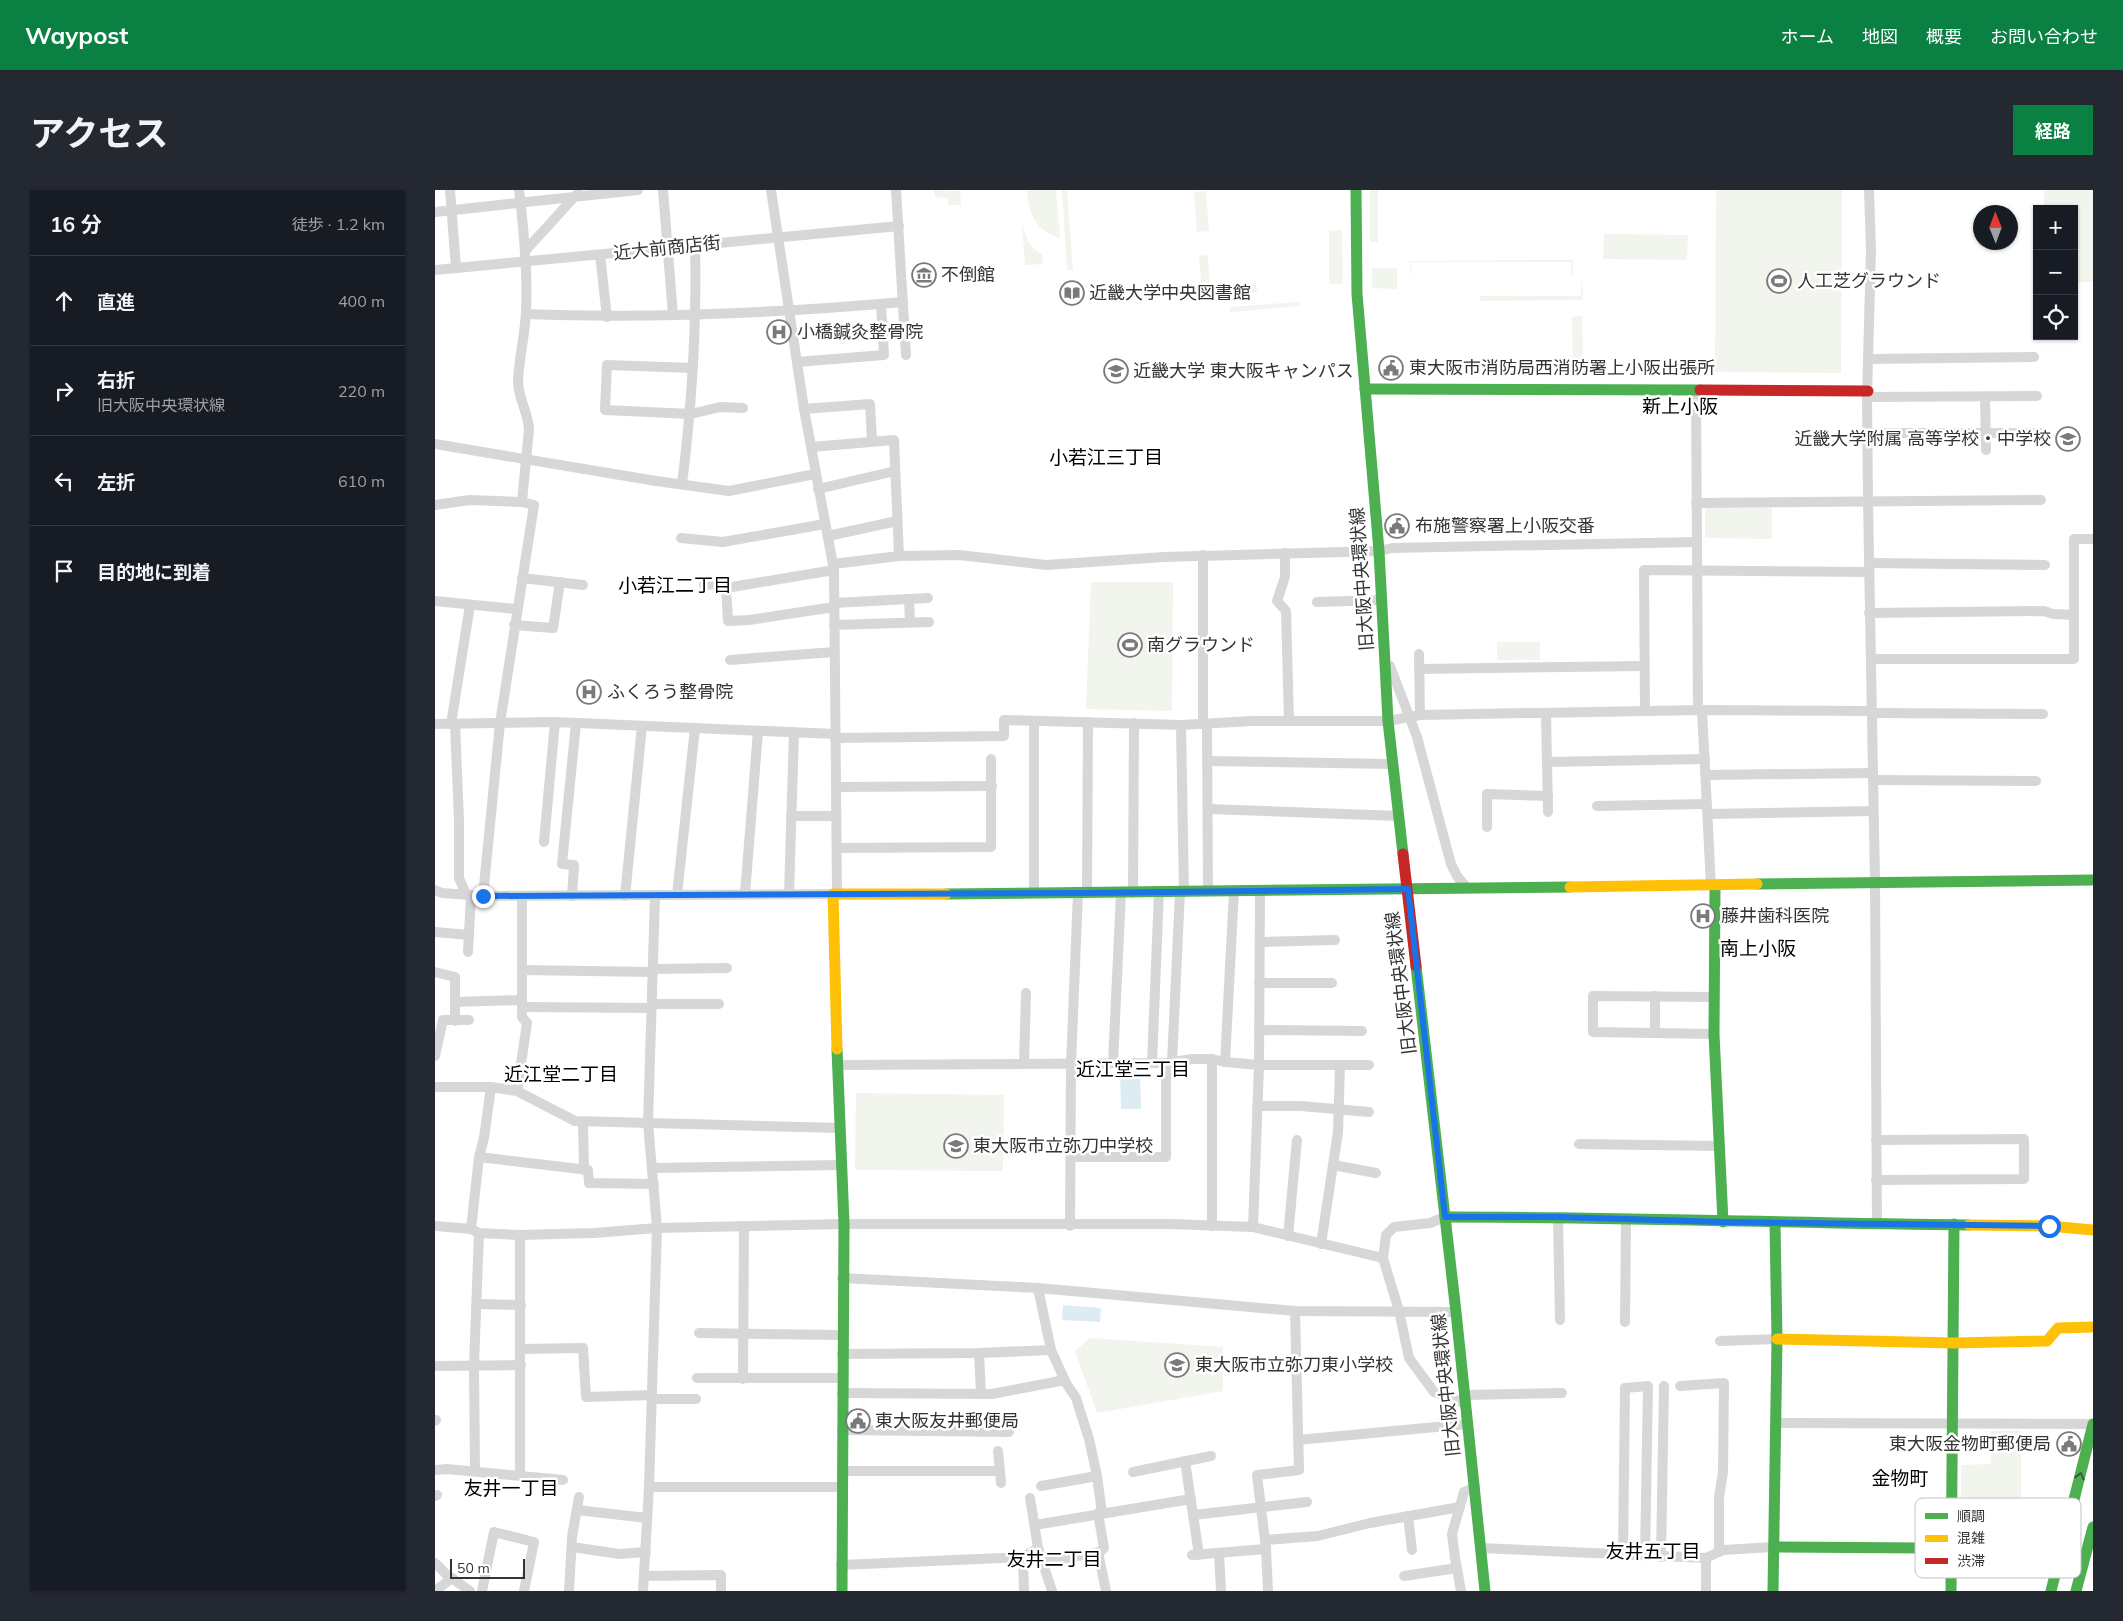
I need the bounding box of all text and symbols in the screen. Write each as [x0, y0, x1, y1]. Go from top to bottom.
text: Waypost [25, 20, 128, 50]
text: ホーム [1781, 25, 1834, 48]
text: 地図 [1862, 25, 1898, 48]
text: 概要 [1926, 25, 1962, 48]
text: お問い合わせ [1990, 25, 2098, 48]
button: 経路 [2013, 105, 2093, 155]
text: アクセス [30, 111, 168, 155]
north arrow [1973, 205, 2018, 250]
map controls [2033, 205, 2078, 340]
button: + [2033, 205, 2078, 250]
text: 16 分 [50, 211, 102, 237]
text: 徒歩 · 1.2 km [292, 214, 385, 234]
street label: 近大前商店街 [612, 230, 722, 265]
button: − [2033, 250, 2078, 295]
museum icon: 不倒館 [911, 262, 937, 288]
place label: 不倒館 [941, 263, 995, 286]
sports icon: 人工芝グラウンド [1766, 268, 1792, 294]
place label: 人工芝グラウンド [1797, 269, 1941, 292]
library icon: 近畿大学中央図書館 [1059, 280, 1085, 306]
place label: 近畿大学中央図書館 [1089, 281, 1251, 304]
icon: ahead [50, 287, 78, 315]
text: 直進 [97, 290, 135, 314]
text: 400 m [338, 291, 385, 311]
button: locate [2033, 295, 2078, 340]
hospital icon: 小橋鍼灸整骨院 [766, 319, 792, 345]
place label: 小橋鍼灸整骨院 [797, 320, 923, 343]
public building icon: 東大阪市消防局西消防署上小阪出張所 [1378, 355, 1404, 381]
place label: 東大阪市消防局西消防署上小阪出張所 [1409, 356, 1715, 379]
school or university icon: 近畿大学 東大阪キャンパス [1103, 358, 1129, 384]
place label: 近畿大学 東大阪キャンパス [1133, 359, 1354, 382]
text: 右折 [97, 368, 135, 392]
icon: right [50, 377, 78, 405]
text: 220 m [338, 381, 385, 401]
district label: 新上小阪 [1642, 394, 1718, 418]
text: 旧大阪中央環状線 [97, 395, 225, 415]
school or university icon: 近畿大学附属 高等学校・中学校 [2055, 426, 2081, 452]
place label: 近畿大学附属 高等学校・中学校 [1794, 427, 2051, 450]
district label: 小若江三丁目 [1049, 445, 1163, 469]
icon: left [50, 467, 78, 495]
text: 左折 [97, 470, 135, 494]
text: 610 m [338, 471, 385, 491]
street label: 旧大阪中央環状線 [1345, 506, 1378, 652]
public building icon: 布施警察署上小阪交番 [1384, 513, 1410, 539]
place label: 布施警察署上小阪交番 [1415, 514, 1595, 537]
icon: arrive [50, 557, 78, 585]
text: 目的地に到着 [97, 560, 211, 584]
district label: 小若江二丁目 [618, 573, 732, 597]
sports icon: 南グラウンド [1117, 632, 1143, 658]
place label: 南グラウンド [1147, 633, 1255, 656]
hospital icon: ふくろう整骨院 [576, 679, 602, 705]
place label: ふくろう整骨院 [607, 680, 733, 703]
route end [472, 885, 495, 908]
hospital icon: 藤井歯科医院 [1690, 903, 1716, 929]
place label: 藤井歯科医院 [1721, 904, 1829, 927]
street label: 旧大阪中央環状線 [1380, 910, 1421, 1056]
district label: 南上小阪 [1720, 936, 1796, 960]
district label: 近江堂三丁目 [1076, 1057, 1190, 1081]
district label: 近江堂二丁目 [504, 1062, 618, 1086]
school or university icon: 東大阪市立弥刀中学校 [943, 1133, 969, 1159]
place label: 東大阪市立弥刀中学校 [973, 1134, 1153, 1157]
route start [2038, 1215, 2061, 1238]
street label: 旧大阪中央環状線 [1427, 1312, 1464, 1458]
school or university icon: 東大阪市立弥刀東小学校 [1164, 1352, 1190, 1378]
place label: 東大阪市立弥刀東小学校 [1195, 1353, 1393, 1376]
public building icon: 東大阪友井郵便局 [845, 1408, 871, 1434]
place label: 東大阪友井郵便局 [875, 1409, 1019, 1432]
public building icon: 東大阪金物町郵便局 [2056, 1431, 2082, 1457]
place label: 東大阪金物町郵便局 [1889, 1432, 2051, 1455]
district label: 金物町 [1871, 1466, 1929, 1490]
one-way arrow [2074, 1471, 2085, 1480]
district label: 友井一丁目 [463, 1476, 559, 1500]
legend [1915, 1498, 2081, 1578]
text: 順調 [1957, 1507, 1985, 1525]
text: 混雑 [1957, 1529, 1985, 1547]
district label: 友井五丁目 [1605, 1539, 1701, 1563]
district label: 友井二丁目 [1006, 1547, 1102, 1571]
text: 渋滞 [1957, 1552, 1985, 1570]
scale bar [450, 1556, 525, 1579]
text: 50 m [457, 1559, 490, 1577]

